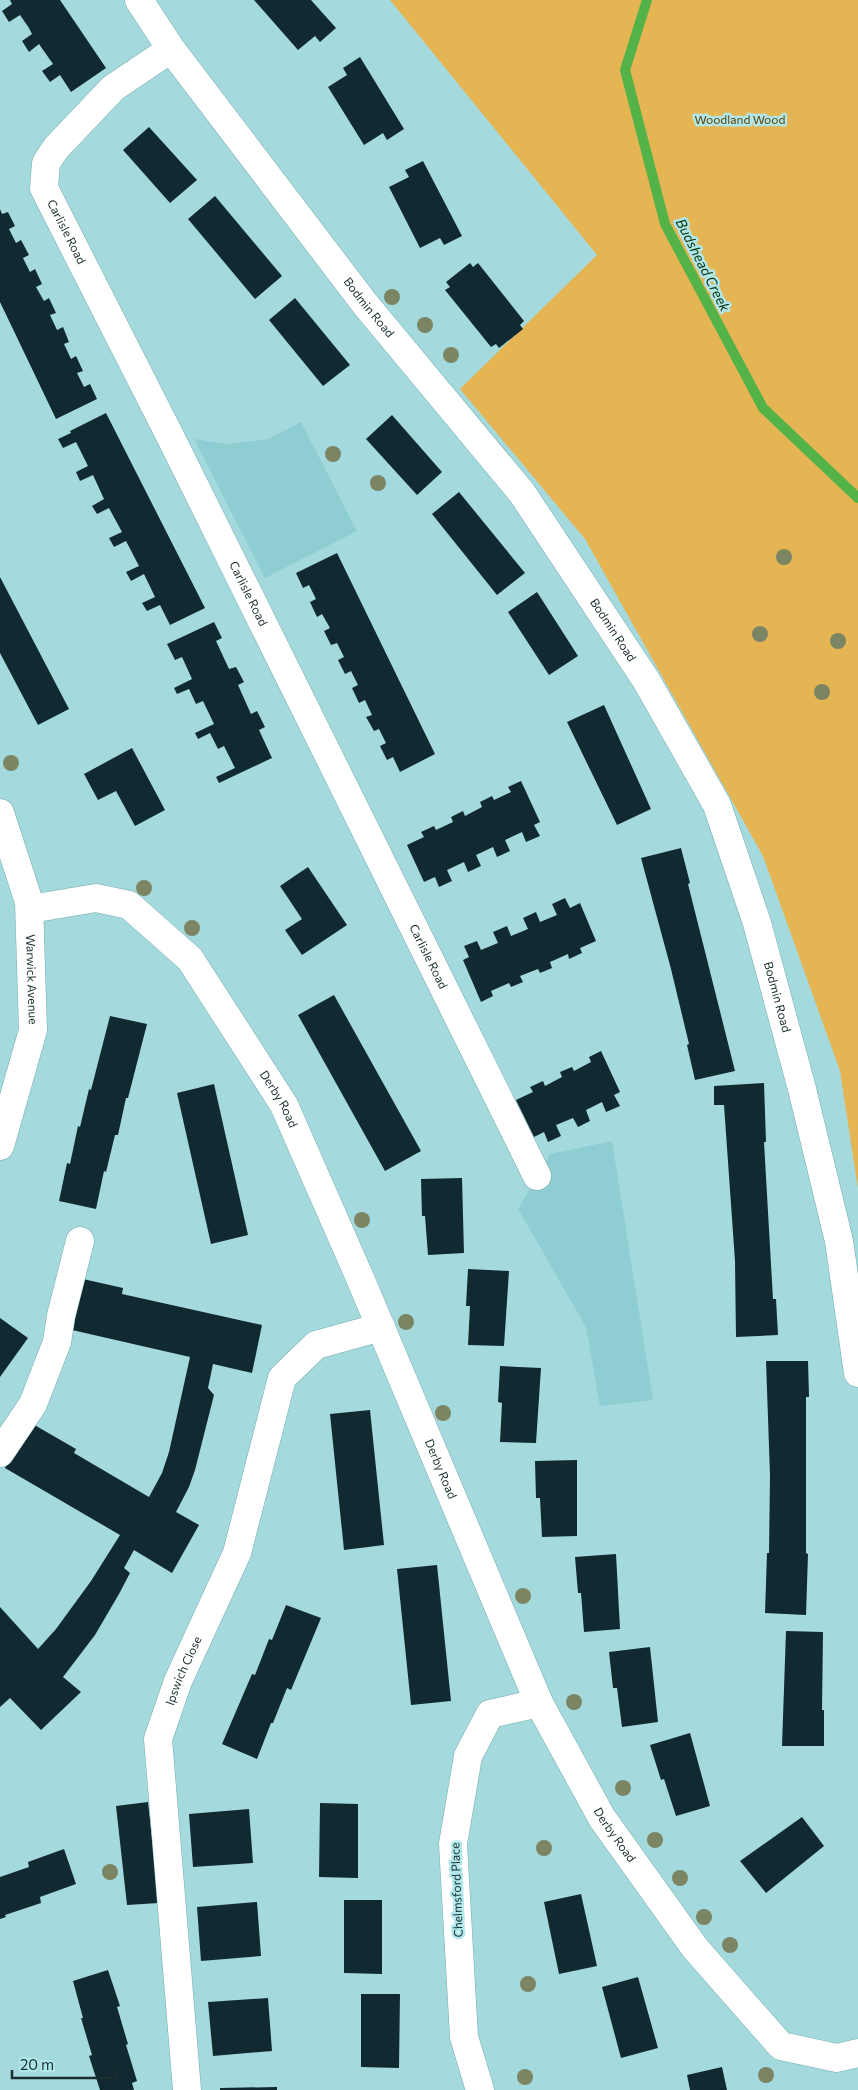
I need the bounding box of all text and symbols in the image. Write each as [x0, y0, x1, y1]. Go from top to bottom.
park label: Woodland Wood [695, 112, 785, 126]
street label: Carlisle Road [45, 197, 89, 266]
water label: Budshead Creek [673, 215, 734, 314]
street label: Bodmin Road [341, 274, 398, 340]
street label: Carlisle Road [227, 559, 271, 628]
street label: Bodmin Road [588, 595, 640, 664]
street label: Carlisle Road [407, 921, 451, 991]
street label: Warwick Avenue [24, 934, 41, 1025]
street label: Bodmin Road [762, 960, 794, 1034]
street label: Derby Road [258, 1067, 301, 1129]
street label: Derby Road [423, 1437, 460, 1501]
street label: Ipswich Close [162, 1634, 204, 1707]
street label: Derby Road [592, 1805, 639, 1864]
street label: Chelmsford Place [447, 1842, 465, 1938]
scale bar [12, 2048, 118, 2080]
text: 20 m [20, 2055, 54, 2073]

